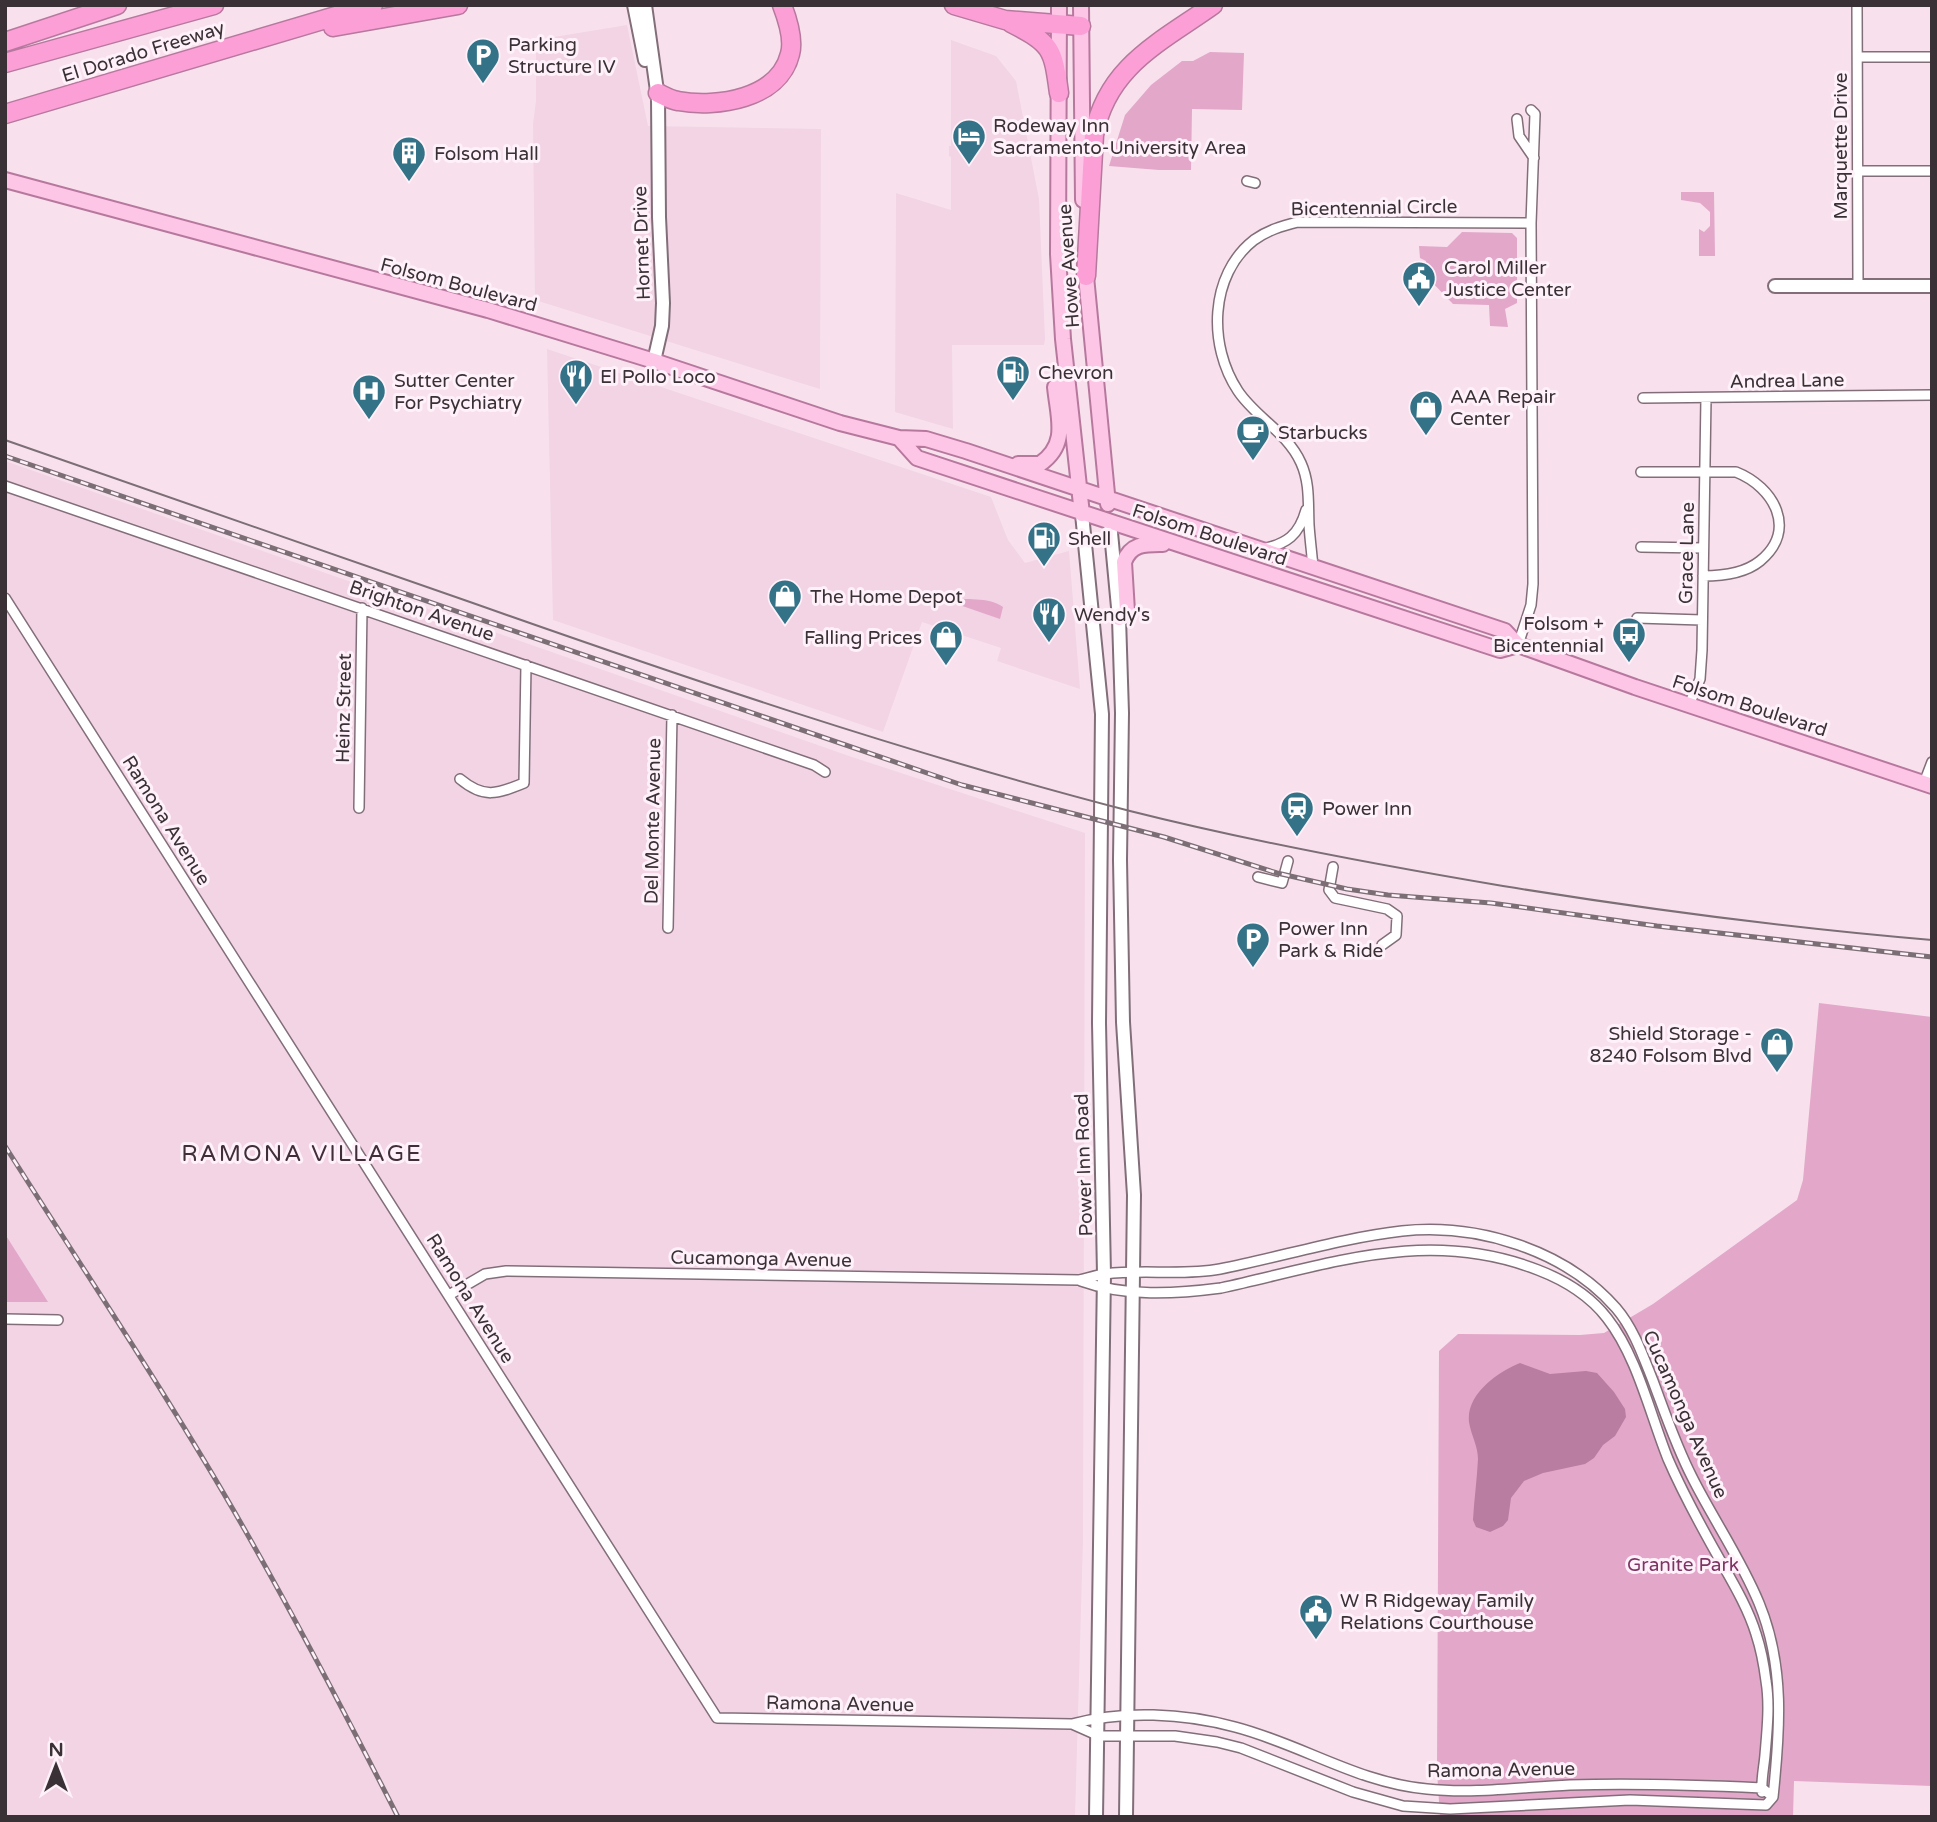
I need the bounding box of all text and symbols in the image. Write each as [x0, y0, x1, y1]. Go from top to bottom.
street label: El Dorado Freeway [59, 17, 227, 87]
place label: Parking Structure IV [508, 34, 616, 78]
parking icon: Parking Structure IV [464, 36, 502, 85]
street label: Marquette Drive [1830, 72, 1852, 220]
place label: Rodeway Inn Sacramento-University Area [993, 115, 1246, 159]
hotel icon: Rodeway Inn Sacramento-University Area [950, 117, 988, 166]
building icon: Folsom Hall [390, 134, 428, 183]
place label: Folsom Hall [434, 143, 539, 165]
street label: Hornet Drive [629, 185, 655, 300]
street label: Bicentennial Circle [1291, 196, 1457, 220]
street label: Howe Avenue [1054, 203, 1084, 329]
street label: Folsom Boulevard [378, 253, 540, 316]
place label: Carol Miller Justice Center [1444, 257, 1572, 301]
public building icon: Carol Miller Justice Center [1400, 259, 1438, 308]
fuel station icon: Chevron [994, 353, 1032, 402]
restaurant icon: El Pollo Loco [557, 357, 595, 406]
place label: Chevron [1038, 362, 1114, 384]
place label: El Pollo Loco [600, 366, 716, 388]
street label: Andrea Lane [1729, 369, 1845, 393]
place label: Sutter Center For Psychiatry [394, 370, 522, 414]
hospital icon: Sutter Center For Psychiatry [350, 372, 388, 421]
place label: AAA Repair Center [1450, 386, 1556, 430]
shop icon: AAA Repair Center [1407, 388, 1445, 437]
cafe icon: Starbucks [1234, 413, 1272, 462]
place label: Starbucks [1278, 422, 1368, 444]
street label: Folsom Boulevard [1130, 500, 1290, 570]
street label: Grace Lane [1675, 502, 1699, 604]
fuel station icon: Shell [1025, 519, 1063, 568]
place label: Shell [1068, 528, 1111, 550]
street label: Brighton Avenue [346, 576, 497, 646]
shop icon: The Home Depot [766, 577, 804, 626]
place label: The Home Depot [810, 586, 963, 608]
restaurant icon: Wendy's [1030, 595, 1068, 644]
place label: Wendy's [1074, 604, 1150, 626]
place label: Folsom + Bicentennial [1493, 613, 1604, 657]
bus stop icon: Folsom + Bicentennial [1610, 615, 1648, 664]
shop icon: Falling Prices [927, 618, 965, 667]
place label: Falling Prices [804, 627, 922, 649]
street label: Heinz Street [332, 653, 356, 763]
street label: Folsom Boulevard [1670, 671, 1830, 741]
street label: Del Monte Avenue [641, 738, 665, 904]
street label: Ramona Avenue [118, 752, 215, 889]
station icon: Power Inn [1278, 789, 1316, 838]
place label: Power Inn [1322, 798, 1412, 820]
place label: Power Inn Park & Ride [1278, 918, 1383, 962]
parking icon: Power Inn Park & Ride [1234, 920, 1272, 969]
place label: Shield Storage - 8240 Folsom Blvd [1590, 1023, 1752, 1067]
shop icon: Shield Storage - 8240 Folsom Blvd [1758, 1025, 1796, 1074]
street label: Power Inn Road [1071, 1093, 1097, 1237]
district label: RAMONA VILLAGE [181, 1140, 423, 1168]
street label: Ramona Avenue [422, 1230, 519, 1367]
street label: Cucamonga Avenue [670, 1246, 852, 1272]
street label: Cucamonga Avenue [1638, 1327, 1732, 1502]
park label: Granite Park [1627, 1554, 1739, 1576]
place label: W R Ridgeway Family Relations Courthouse [1340, 1590, 1534, 1634]
public building icon: W R Ridgeway Family Relations Courthouse [1297, 1592, 1335, 1641]
street label: Ramona Avenue [766, 1692, 914, 1716]
north arrow [21, 1731, 91, 1801]
text: N [48, 1739, 64, 1761]
street label: Ramona Avenue [1427, 1758, 1575, 1782]

